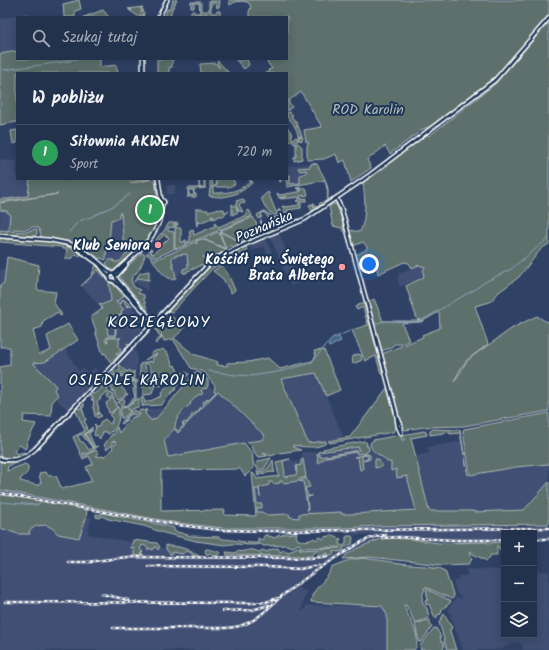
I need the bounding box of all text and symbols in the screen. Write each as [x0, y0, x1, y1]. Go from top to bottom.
search box [16, 16, 288, 60]
text: Szukaj tutaj [62, 26, 137, 50]
icon: search [30, 27, 52, 49]
text: W pobliżu [32, 85, 103, 112]
park label: ROD Karolin [332, 99, 404, 121]
text: Siłownia AKWEN [70, 130, 179, 154]
text: 1 [43, 142, 47, 163]
text: 720 m [236, 142, 272, 163]
text: Sport [70, 154, 98, 175]
pin: 1 [137, 195, 163, 225]
street label: Poznańska [232, 205, 297, 249]
place label: Klub Seniora [73, 235, 150, 257]
marker: Klub Seniora [153, 240, 163, 250]
place label: Kościół pw. Świętego Brata Alberta [205, 249, 335, 287]
your location [359, 254, 379, 274]
marker: Kościół pw. Świętego Brata Alberta [337, 262, 347, 272]
district label: KOZIEGŁOWY [107, 310, 211, 335]
district label: OSIEDLE KAROLIN [68, 369, 206, 393]
map controls [501, 530, 537, 638]
button: + [501, 530, 537, 566]
button: − [501, 566, 537, 602]
button: layers [501, 602, 537, 638]

